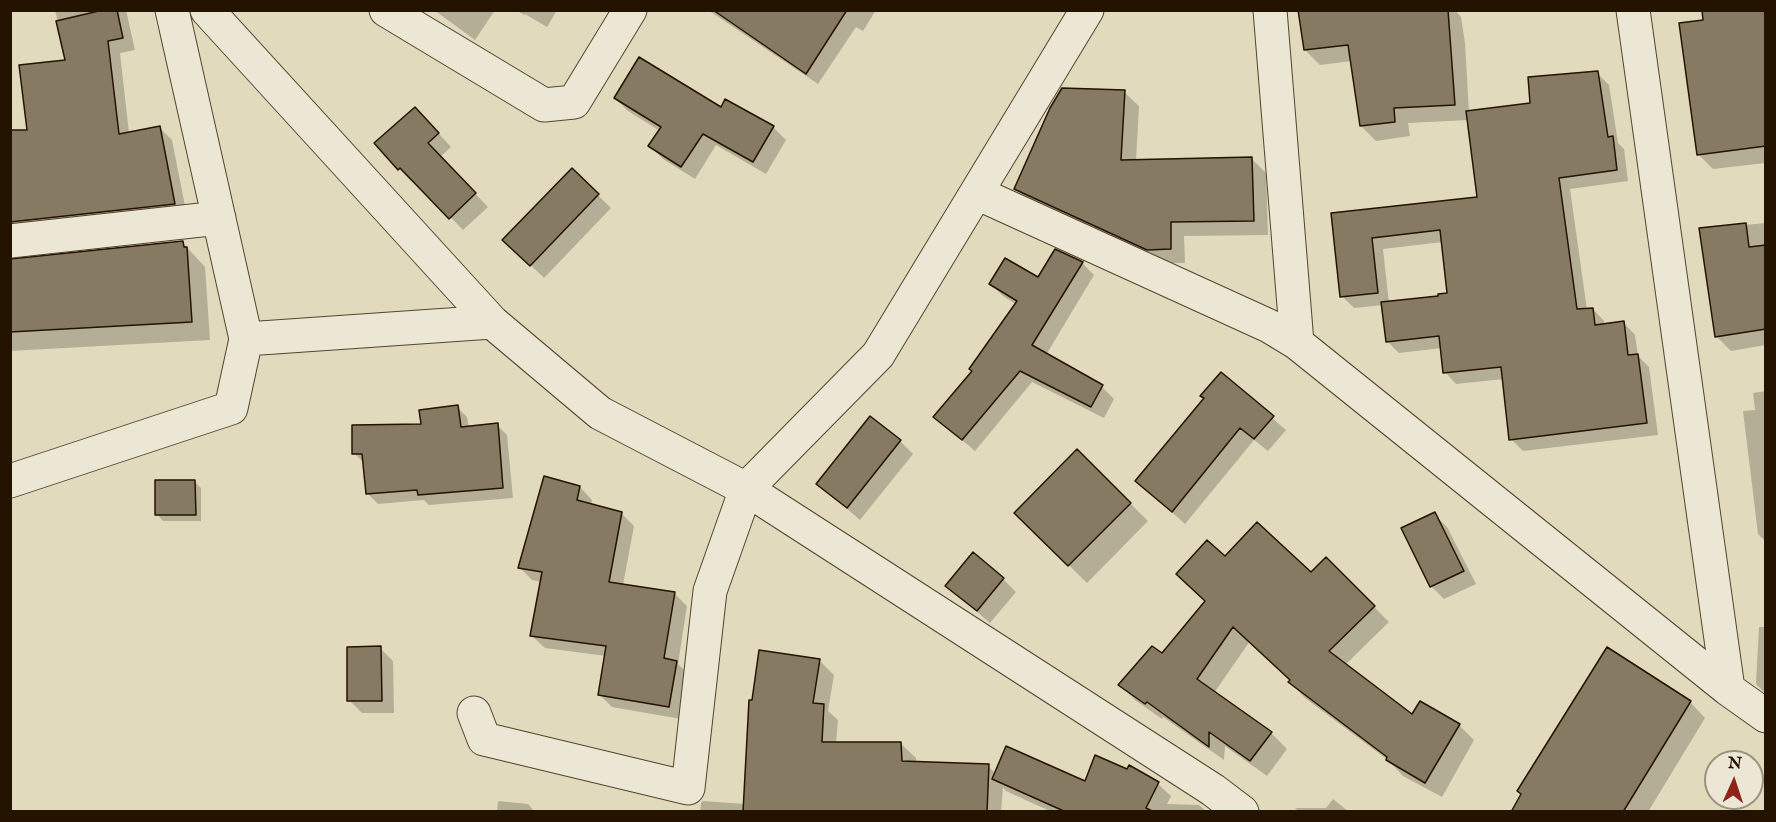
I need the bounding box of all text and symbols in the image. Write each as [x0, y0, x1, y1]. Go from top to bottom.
north arrow [1704, 750, 1764, 810]
text: N [1727, 754, 1742, 774]

